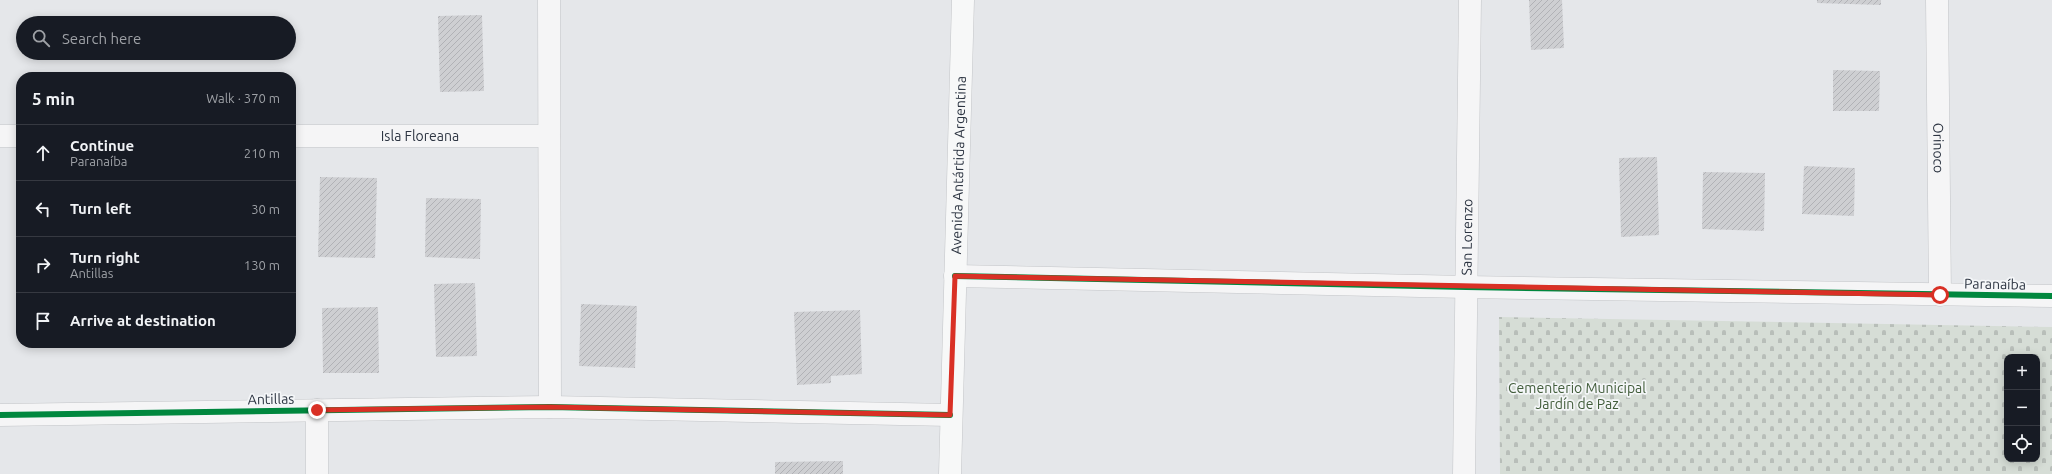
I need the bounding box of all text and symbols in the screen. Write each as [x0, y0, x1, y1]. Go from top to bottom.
search box [16, 16, 296, 60]
icon: search [30, 27, 52, 49]
text: Search here [62, 30, 141, 47]
street label: Avenida Antártida Argentina [948, 76, 969, 255]
text: 5 min [32, 89, 75, 108]
text: Walk · 370 m [206, 91, 280, 105]
street label: Orinoco [1930, 123, 1947, 173]
street label: Isla Floreana [381, 128, 459, 144]
text: Continue [70, 137, 134, 154]
icon: ahead [32, 142, 54, 164]
text: 210 m [244, 146, 280, 160]
text: Paranaíba [70, 154, 128, 168]
icon: left [32, 198, 54, 220]
street label: San Lorenzo [1459, 199, 1475, 275]
text: Turn left [70, 200, 131, 217]
text: 30 m [251, 202, 280, 216]
text: Turn right [70, 249, 140, 266]
icon: right [32, 254, 54, 276]
text: 130 m [244, 258, 280, 272]
text: Antillas [70, 266, 113, 280]
street label: Paranaíba [1964, 275, 2026, 293]
route start [1931, 286, 1949, 304]
icon: arrive [32, 310, 54, 332]
text: Arrive at destination [70, 312, 216, 329]
map controls [2004, 354, 2040, 462]
button: + [2004, 354, 2040, 390]
park label: Cementerio Municipal Jardín de Paz [1508, 380, 1646, 412]
button: − [2004, 390, 2040, 426]
street label: Antillas [248, 391, 294, 407]
route end [308, 401, 326, 419]
button: locate [2004, 426, 2040, 462]

